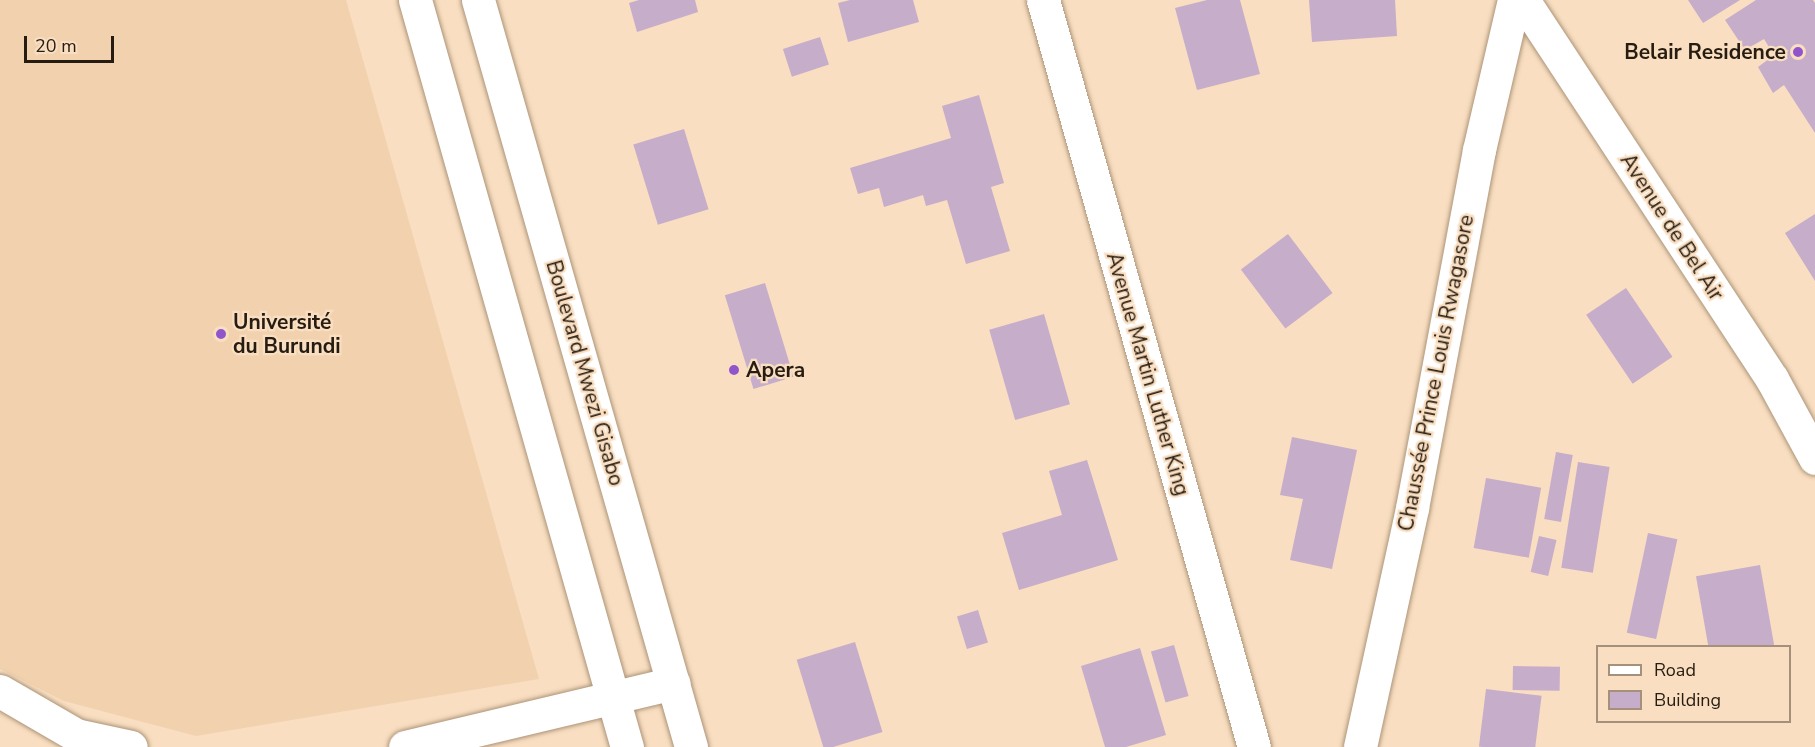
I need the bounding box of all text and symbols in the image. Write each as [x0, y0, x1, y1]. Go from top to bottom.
scale bar [27, 24, 117, 62]
text: 20 m [35, 34, 77, 58]
place label: Belair Residence [1624, 39, 1786, 65]
marker: Belair Residence [1791, 45, 1805, 59]
street label: Avenue de Bel Air [1615, 149, 1729, 305]
street label: Chaussée Prince Louis Rwagasore [1393, 213, 1479, 533]
street label: Avenue Martin Luther King [1101, 249, 1195, 499]
street label: Boulevard Mwezi Gisabo [541, 257, 629, 489]
place label: Université du Burundi [233, 309, 341, 359]
marker: Université du Burundi [214, 327, 228, 341]
place label: Apera [746, 357, 805, 383]
marker: Apera [727, 363, 741, 377]
legend [1596, 645, 1791, 723]
text: Road [1654, 658, 1696, 682]
text: Building [1654, 688, 1721, 712]

